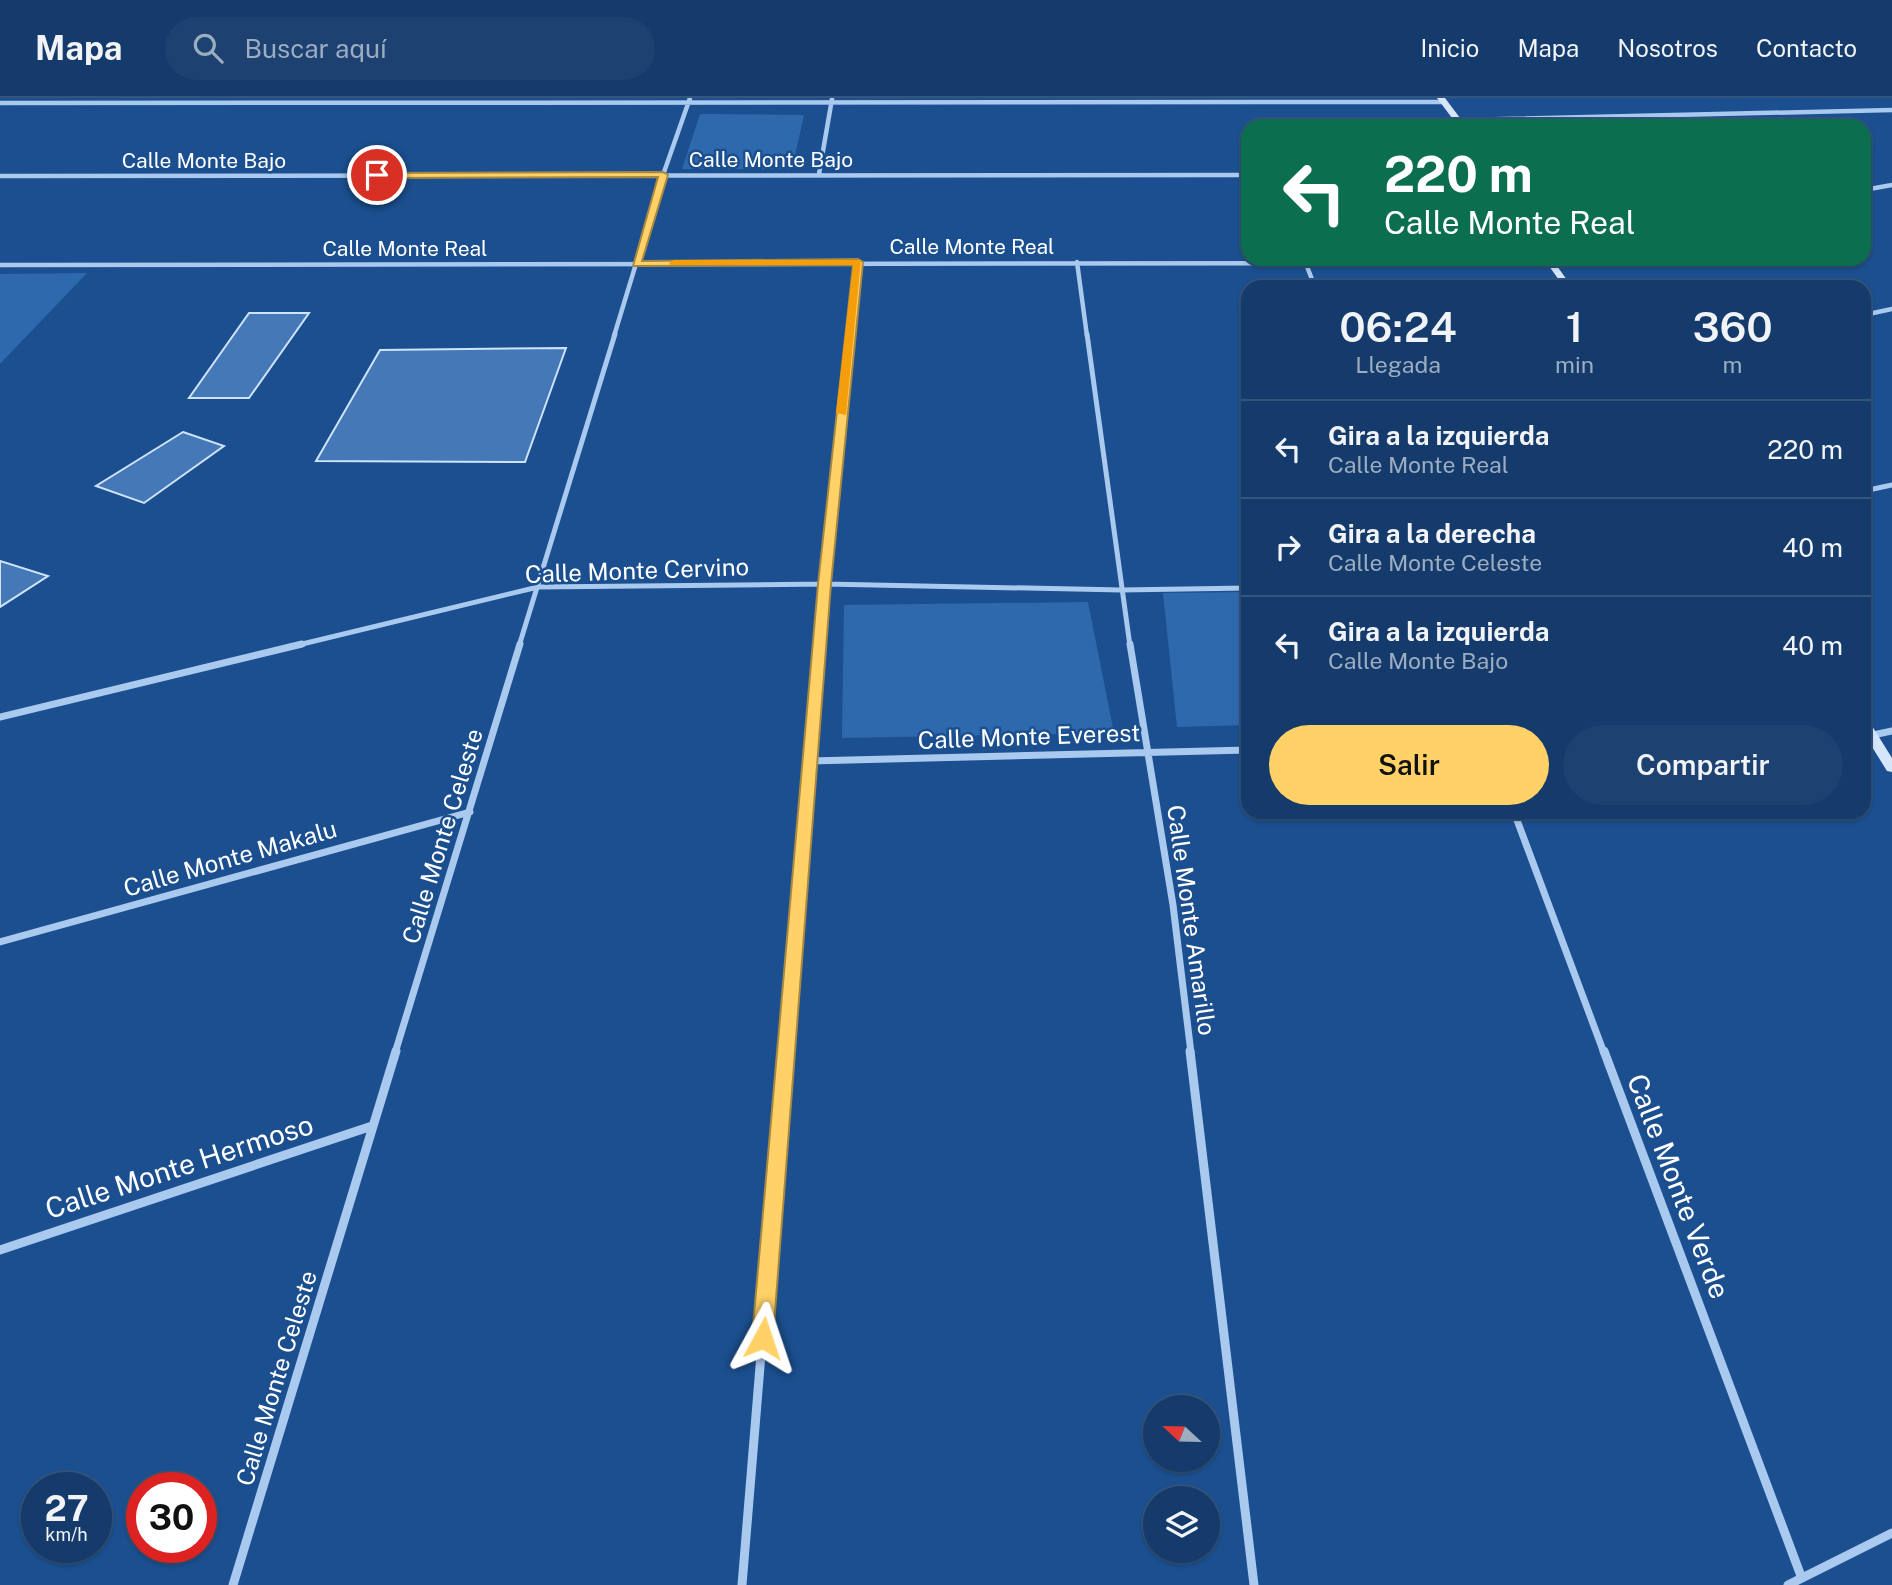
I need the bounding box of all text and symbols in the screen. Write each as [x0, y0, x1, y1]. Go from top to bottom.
search box [165, 17, 655, 80]
text: Mapa [35, 29, 123, 67]
icon: search [189, 29, 227, 67]
text: Buscar aquí [245, 33, 386, 64]
text: Inicio [1420, 34, 1479, 62]
text: Mapa [1517, 34, 1579, 62]
text: Nosotros [1617, 34, 1718, 62]
text: Contacto [1756, 34, 1857, 62]
pin [347, 145, 407, 205]
text: 220 m [1384, 145, 1533, 203]
street label: Calle Monte Bajo [689, 147, 853, 172]
icon: left [1269, 147, 1360, 238]
street label: Calle Monte Bajo [122, 148, 286, 173]
icon: arrive [358, 156, 396, 194]
text: Calle Monte Real [1384, 204, 1635, 241]
street label: Calle Monte Real [889, 234, 1055, 259]
street label: Calle Monte Real [322, 236, 488, 261]
text: 06:24 [1339, 302, 1457, 351]
text: 1 [1566, 302, 1583, 351]
text: 360 [1692, 302, 1773, 351]
text: Llegada [1355, 351, 1441, 378]
text: min [1555, 351, 1594, 378]
text: m [1723, 351, 1743, 378]
text: Gira a la izquierda [1328, 420, 1550, 451]
icon: left [1269, 430, 1307, 468]
text: 220 m [1767, 434, 1843, 465]
text: Calle Monte Real [1328, 451, 1509, 478]
text: Gira a la derecha [1328, 518, 1536, 549]
icon: right [1269, 528, 1307, 566]
text: 40 m [1782, 532, 1843, 563]
text: Calle Monte Celeste [1328, 549, 1542, 576]
street label: Calle Monte Cervino [524, 552, 750, 588]
text: Gira a la izquierda [1328, 616, 1550, 647]
icon: left [1269, 626, 1307, 664]
text: 40 m [1782, 630, 1843, 661]
text: Calle Monte Bajo [1328, 647, 1508, 674]
street label: Calle Monte Everest [917, 718, 1141, 754]
street label: Calle Monte Celeste [396, 725, 488, 947]
button: Salir [1269, 725, 1549, 805]
button: Compartir [1563, 725, 1843, 805]
street label: Calle Monte Amarillo [1162, 803, 1222, 1037]
street label: Calle Monte Makalu [120, 814, 340, 902]
street label: Calle Monte Verde [1621, 1069, 1737, 1303]
street label: Calle Monte Hermoso [41, 1107, 317, 1225]
street label: Calle Monte Celeste [230, 1267, 322, 1489]
position arrow [726, 1301, 800, 1375]
north arrow [1143, 1395, 1220, 1472]
map controls [1143, 1395, 1220, 1563]
speed limit sign: 30 [126, 1472, 217, 1563]
button: layers [1143, 1486, 1220, 1563]
text: 27 [44, 1488, 89, 1529]
text: km/h [45, 1524, 88, 1545]

